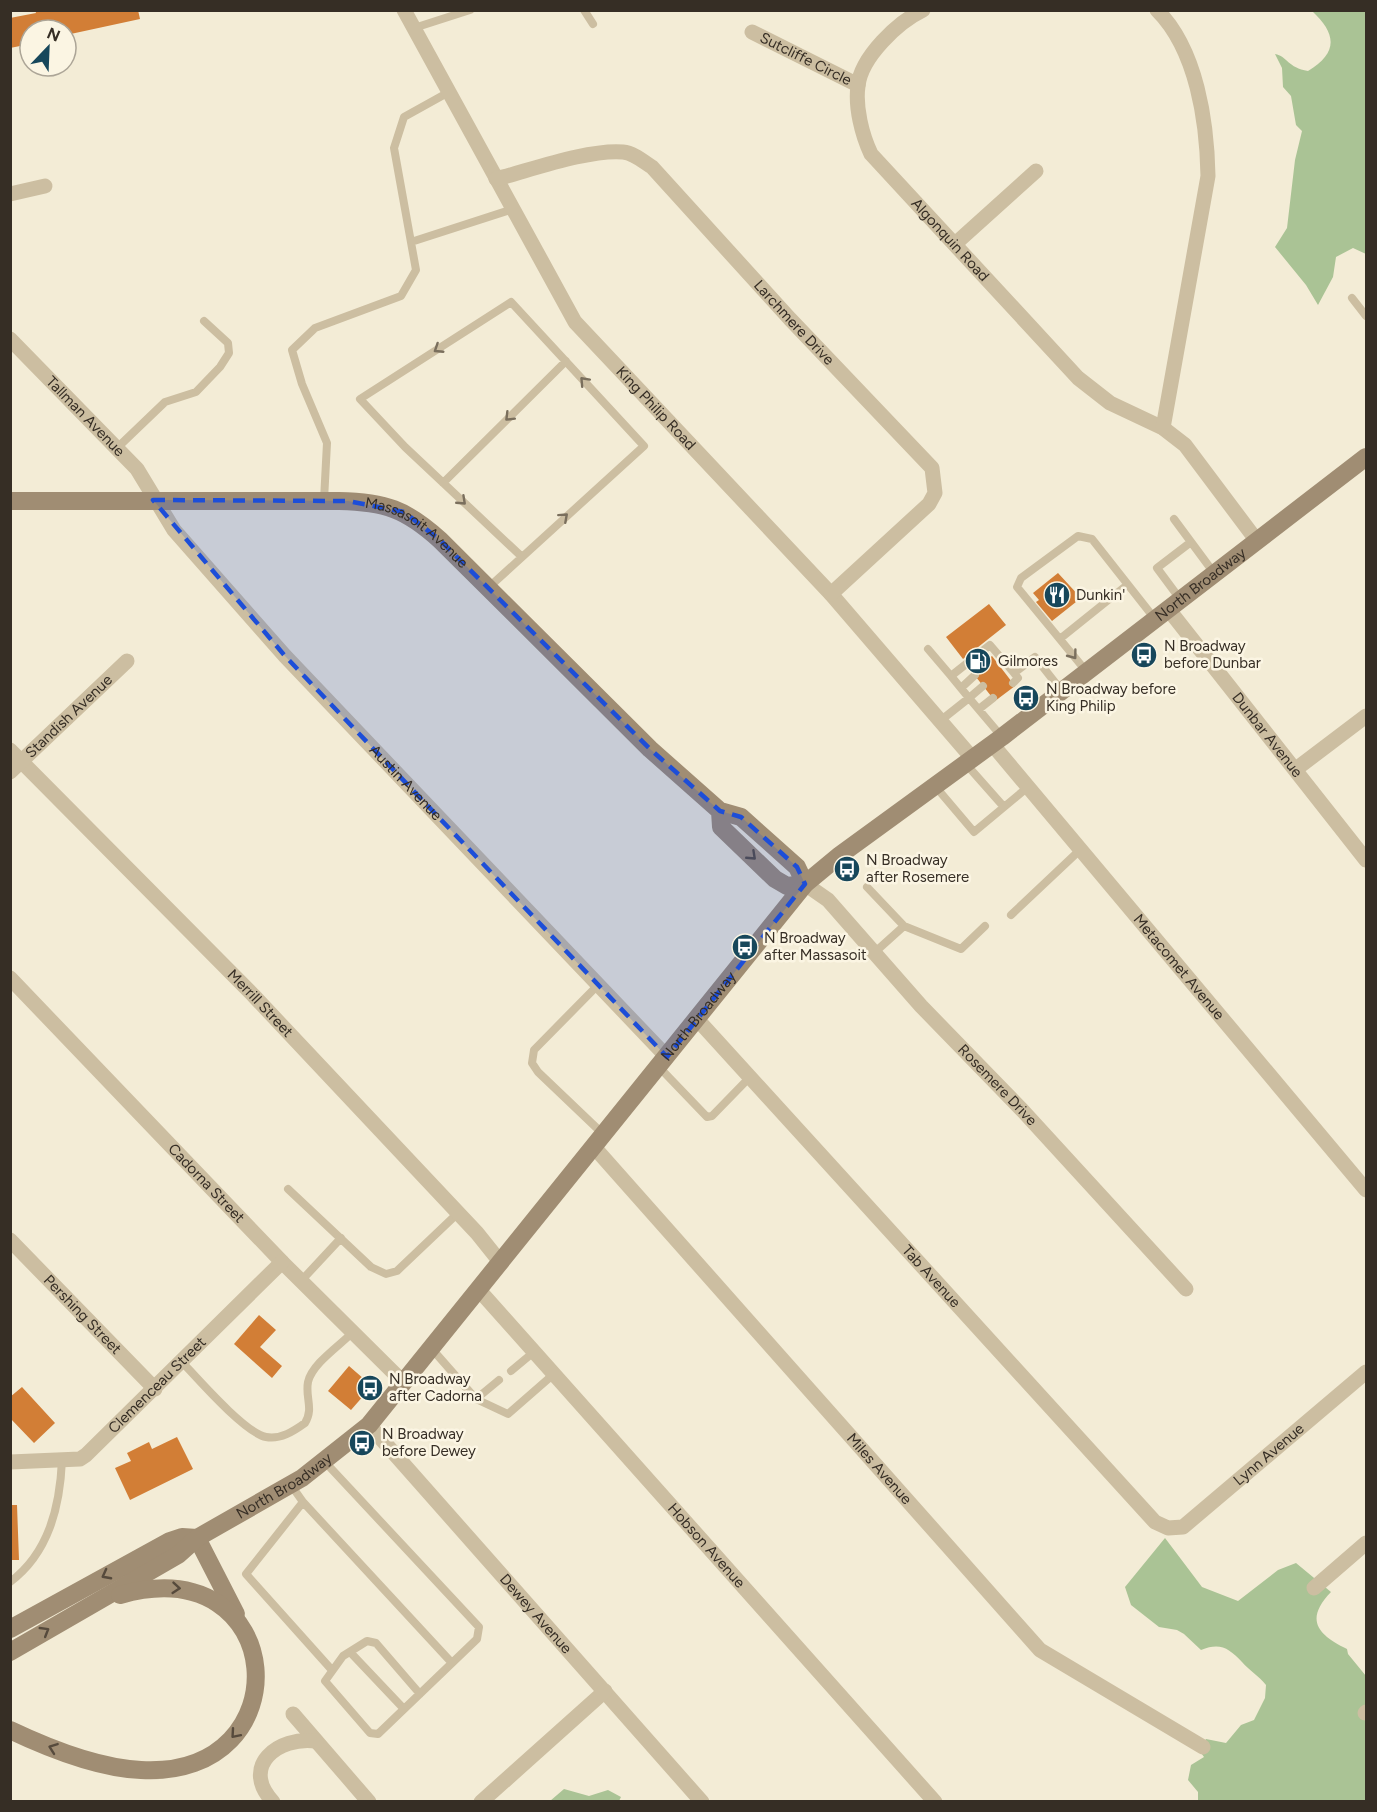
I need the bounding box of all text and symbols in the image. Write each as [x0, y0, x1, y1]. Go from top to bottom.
north arrow [18, 18, 78, 78]
text: N [44, 23, 63, 46]
street label: Sutcliffe Circle [757, 28, 854, 89]
street label: Algonquin Road [908, 195, 993, 285]
street label: Larchmere Drive [750, 276, 838, 369]
one-way arrow [434, 341, 444, 353]
street label: King Philip Road [612, 363, 700, 454]
street label: Tallman Avenue [42, 372, 129, 460]
one-way arrow [580, 378, 591, 388]
one-way arrow [506, 410, 517, 421]
street label: Massasoit Avenue [364, 494, 472, 572]
one-way arrow [456, 494, 466, 505]
one-way arrow [558, 513, 568, 524]
street label: North Broadway [1152, 544, 1250, 625]
restaurant icon: Dunkin' [1042, 580, 1072, 610]
place label: Dunkin' [1076, 586, 1125, 604]
place label: N Broadway before Dunbar [1164, 637, 1261, 672]
bus stop icon: N Broadway before Dunbar [1129, 640, 1159, 670]
fuel station icon: Gilmores [963, 646, 993, 676]
one-way arrow [1066, 649, 1077, 660]
place label: Gilmores [998, 652, 1058, 670]
street label: Standish Avenue [22, 671, 116, 762]
place label: N Broadway before King Philip [1046, 680, 1176, 715]
bus stop icon: N Broadway before King Philip [1011, 683, 1041, 713]
street label: Dunbar Avenue [1228, 689, 1306, 781]
street label: Austin Avenue [366, 741, 446, 824]
one-way arrow [744, 849, 755, 860]
place label: N Broadway after Rosemere [866, 851, 969, 886]
bus stop icon: N Broadway after Rosemere [832, 854, 862, 884]
street label: Metacomet Avenue [1130, 911, 1228, 1023]
place label: N Broadway after Massasoit [764, 929, 867, 964]
bus stop icon: N Broadway after Massasoit [730, 932, 760, 962]
street label: Merrill Street [224, 966, 297, 1041]
street label: North Broadway [657, 968, 740, 1064]
street label: Rosemere Drive [954, 1041, 1041, 1129]
street label: Cadorna Street [164, 1140, 249, 1227]
street label: Tab Avenue [898, 1241, 964, 1311]
street label: Pershing Street [40, 1271, 125, 1358]
street label: Clemenceau Street [104, 1333, 210, 1437]
place label: N Broadway after Cadorna [389, 1370, 482, 1405]
bus stop icon: N Broadway after Cadorna [355, 1373, 385, 1403]
street label: Lynn Avenue [1230, 1419, 1308, 1489]
place label: N Broadway before Dewey [382, 1425, 476, 1460]
bus stop icon: N Broadway before Dewey [347, 1428, 377, 1458]
street label: Miles Avenue [843, 1429, 916, 1508]
street label: North Broadway [233, 1449, 335, 1523]
street label: Hobson Avenue [664, 1499, 749, 1591]
one-way arrow [101, 1568, 112, 1579]
street label: Dewey Avenue [496, 1570, 576, 1657]
one-way arrow [171, 1582, 180, 1595]
one-way arrow [39, 1627, 49, 1638]
one-way arrow [231, 1728, 242, 1738]
one-way arrow [49, 1742, 59, 1755]

